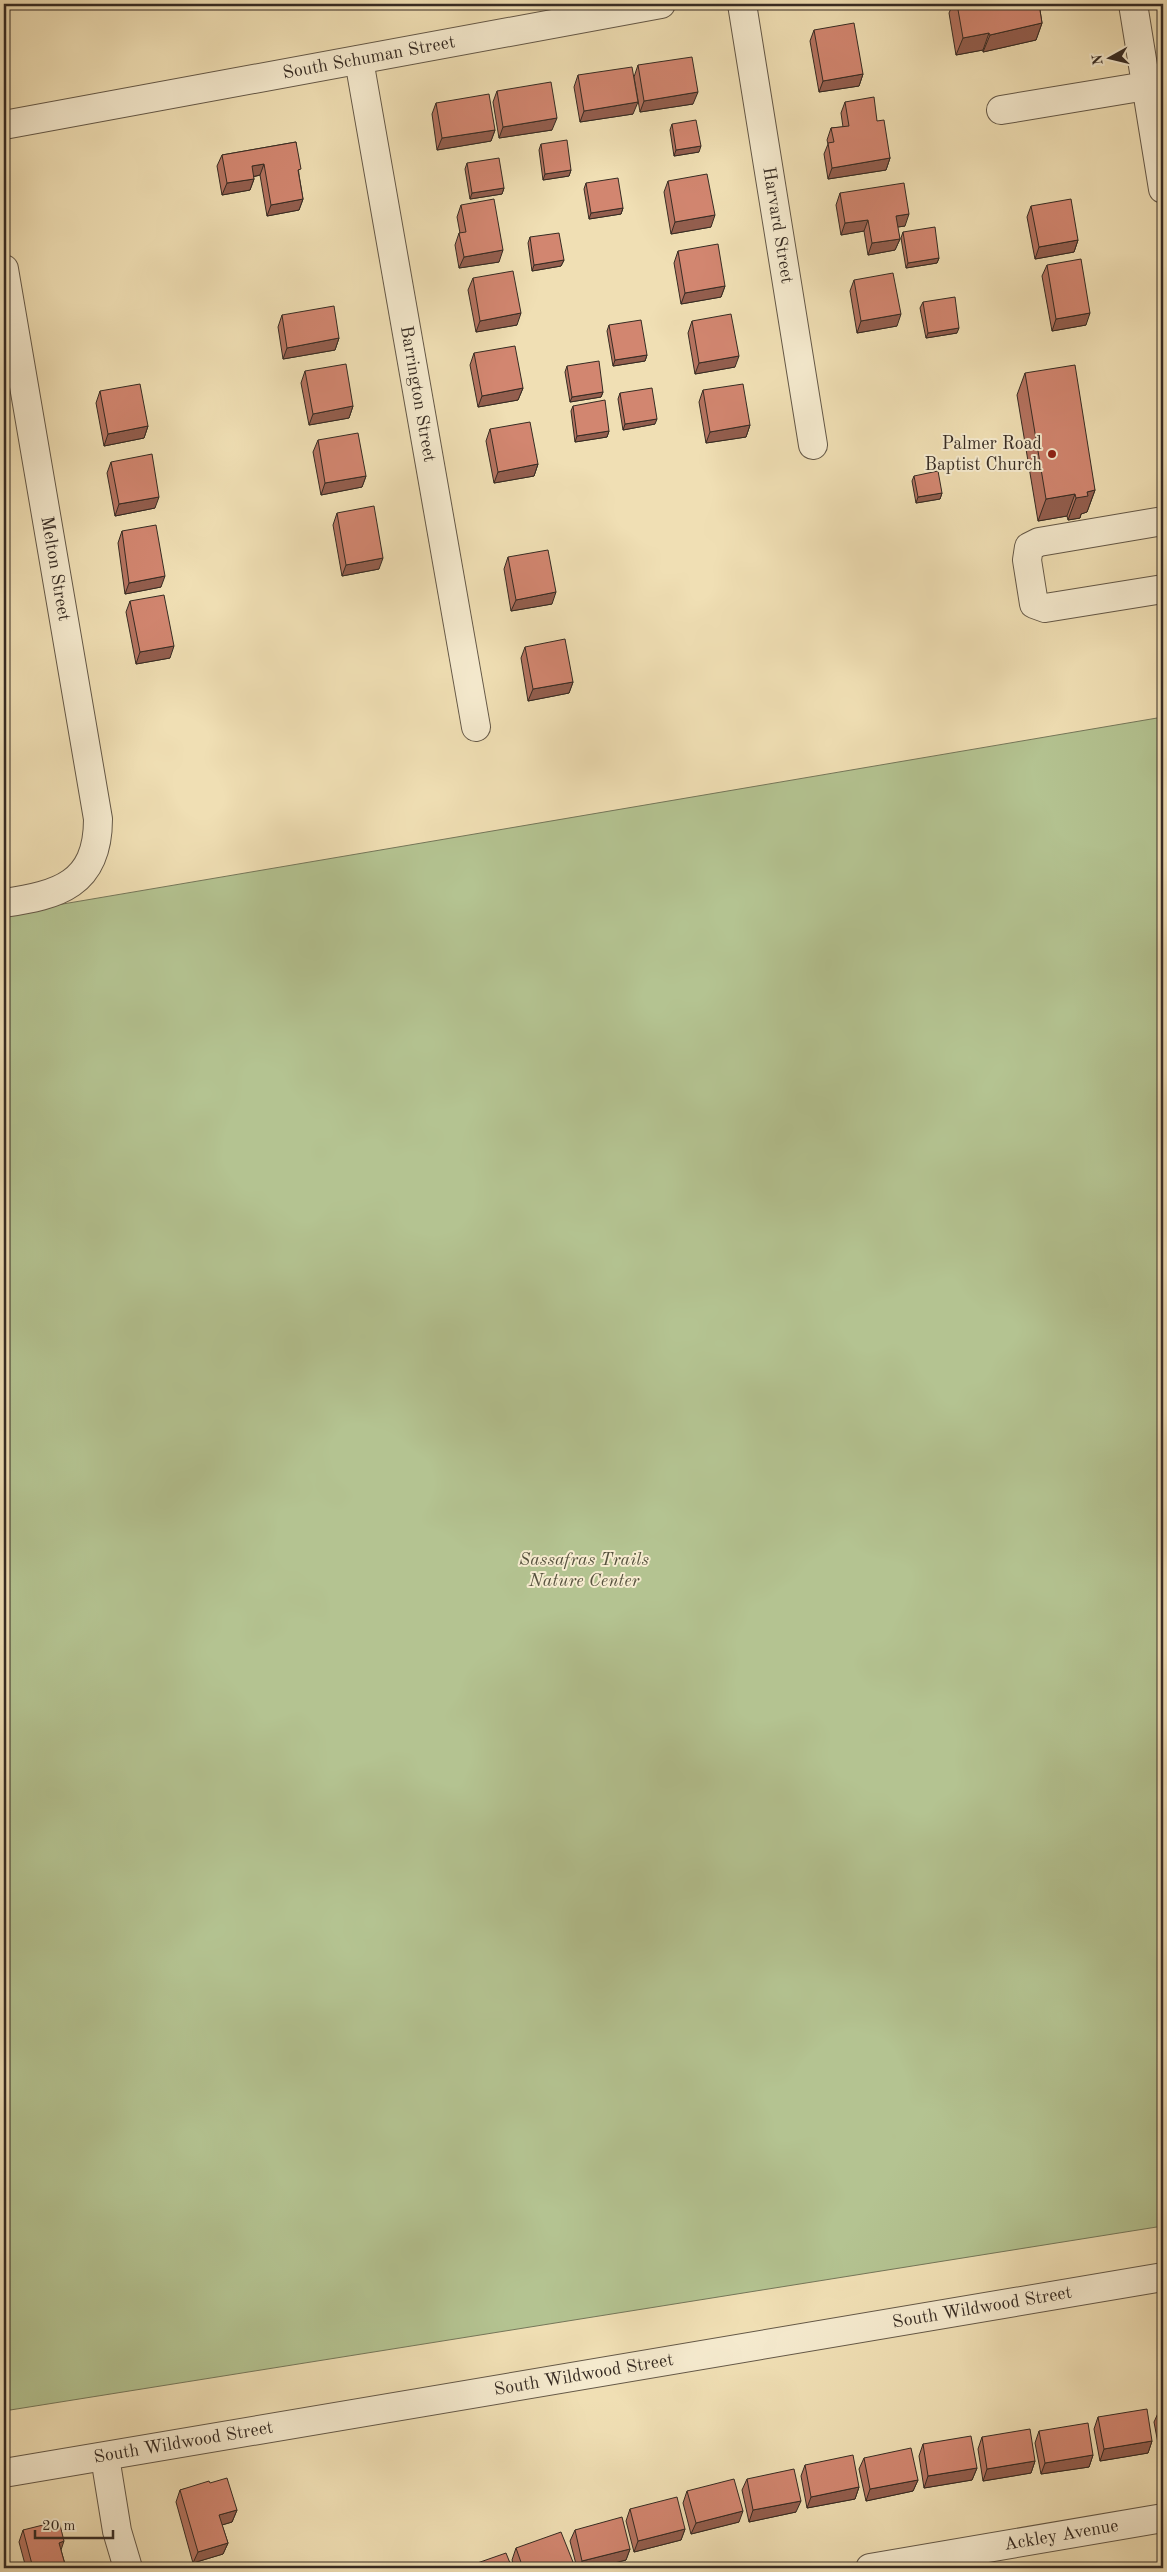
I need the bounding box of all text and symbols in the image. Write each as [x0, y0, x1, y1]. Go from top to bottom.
north arrow [1084, 32, 1134, 82]
street label: South Schuman Street [281, 33, 457, 83]
text: N [1090, 53, 1106, 66]
street label: Harvard Street [759, 165, 796, 285]
street label: Barrington Street [397, 324, 438, 464]
place label: Palmer Road Baptist Church [925, 435, 1042, 474]
marker: Palmer Road Baptist Church [1046, 448, 1058, 460]
street label: Melton Street [37, 515, 73, 622]
park label: Sassafras Trails Nature Center [519, 1551, 649, 1590]
street label: South Wildwood Street [891, 2284, 1073, 2332]
street label: South Wildwood Street [493, 2351, 675, 2399]
street label: South Wildwood Street [92, 2419, 275, 2467]
scale bar [35, 2507, 112, 2539]
street label: Ackley Avenue [1003, 2517, 1120, 2554]
text: 20 m [42, 2519, 76, 2534]

